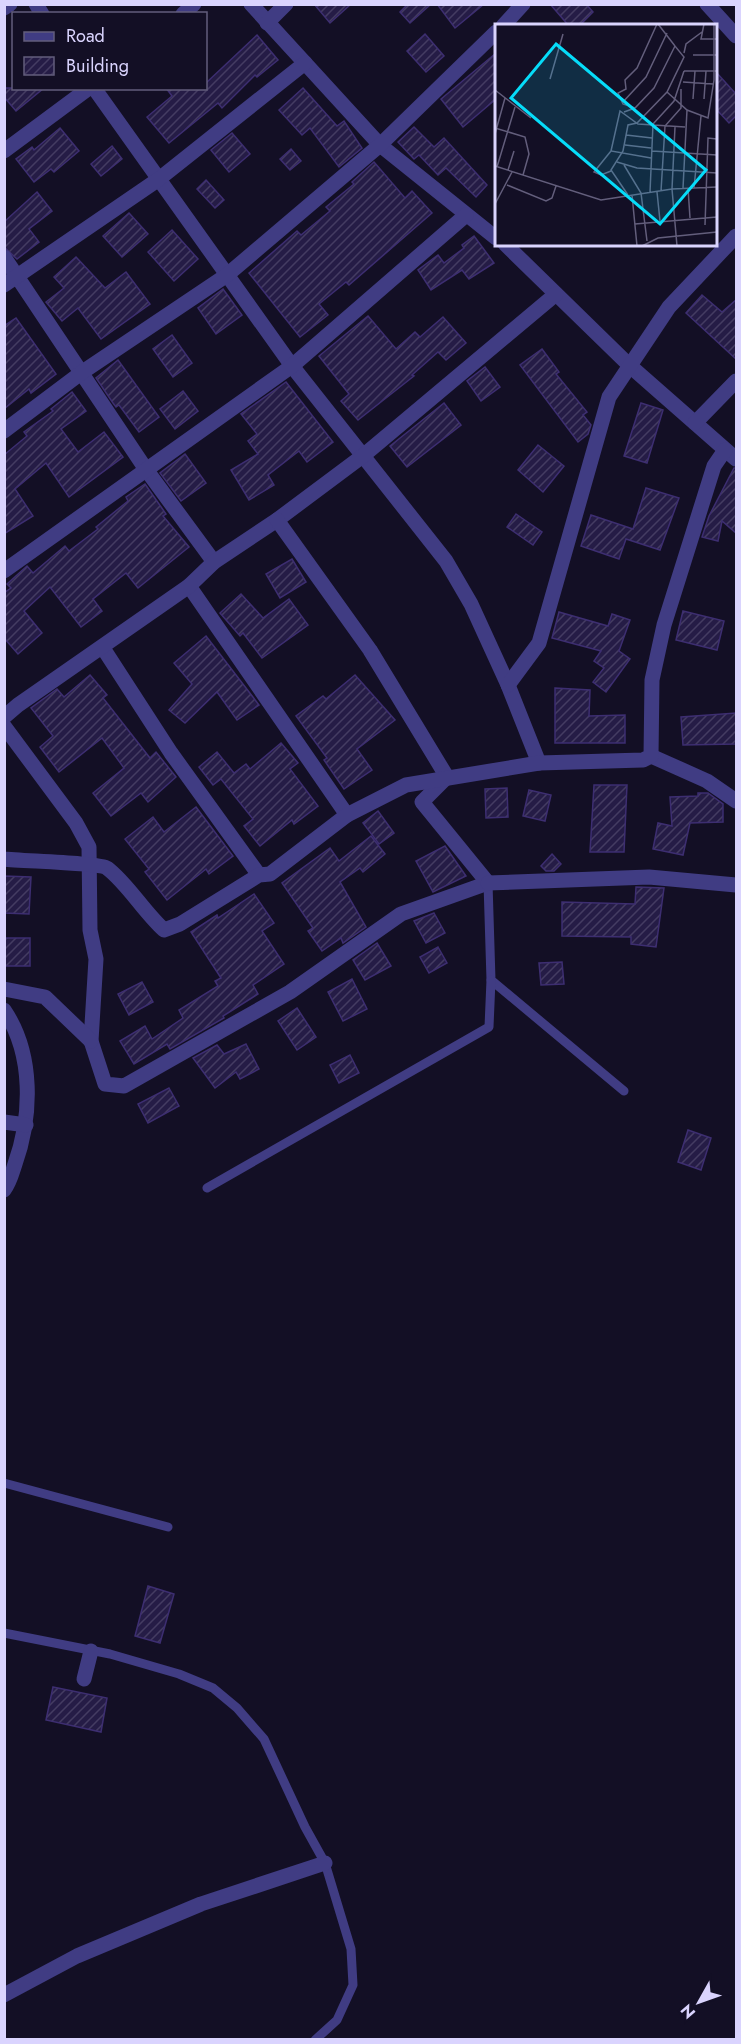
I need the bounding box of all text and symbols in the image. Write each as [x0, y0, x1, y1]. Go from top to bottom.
legend [12, 12, 207, 90]
text: Road [66, 23, 105, 49]
inset map [495, 24, 717, 246]
text: Building [66, 53, 129, 79]
north arrow [669, 1972, 729, 2032]
text: N [675, 1999, 701, 2024]

